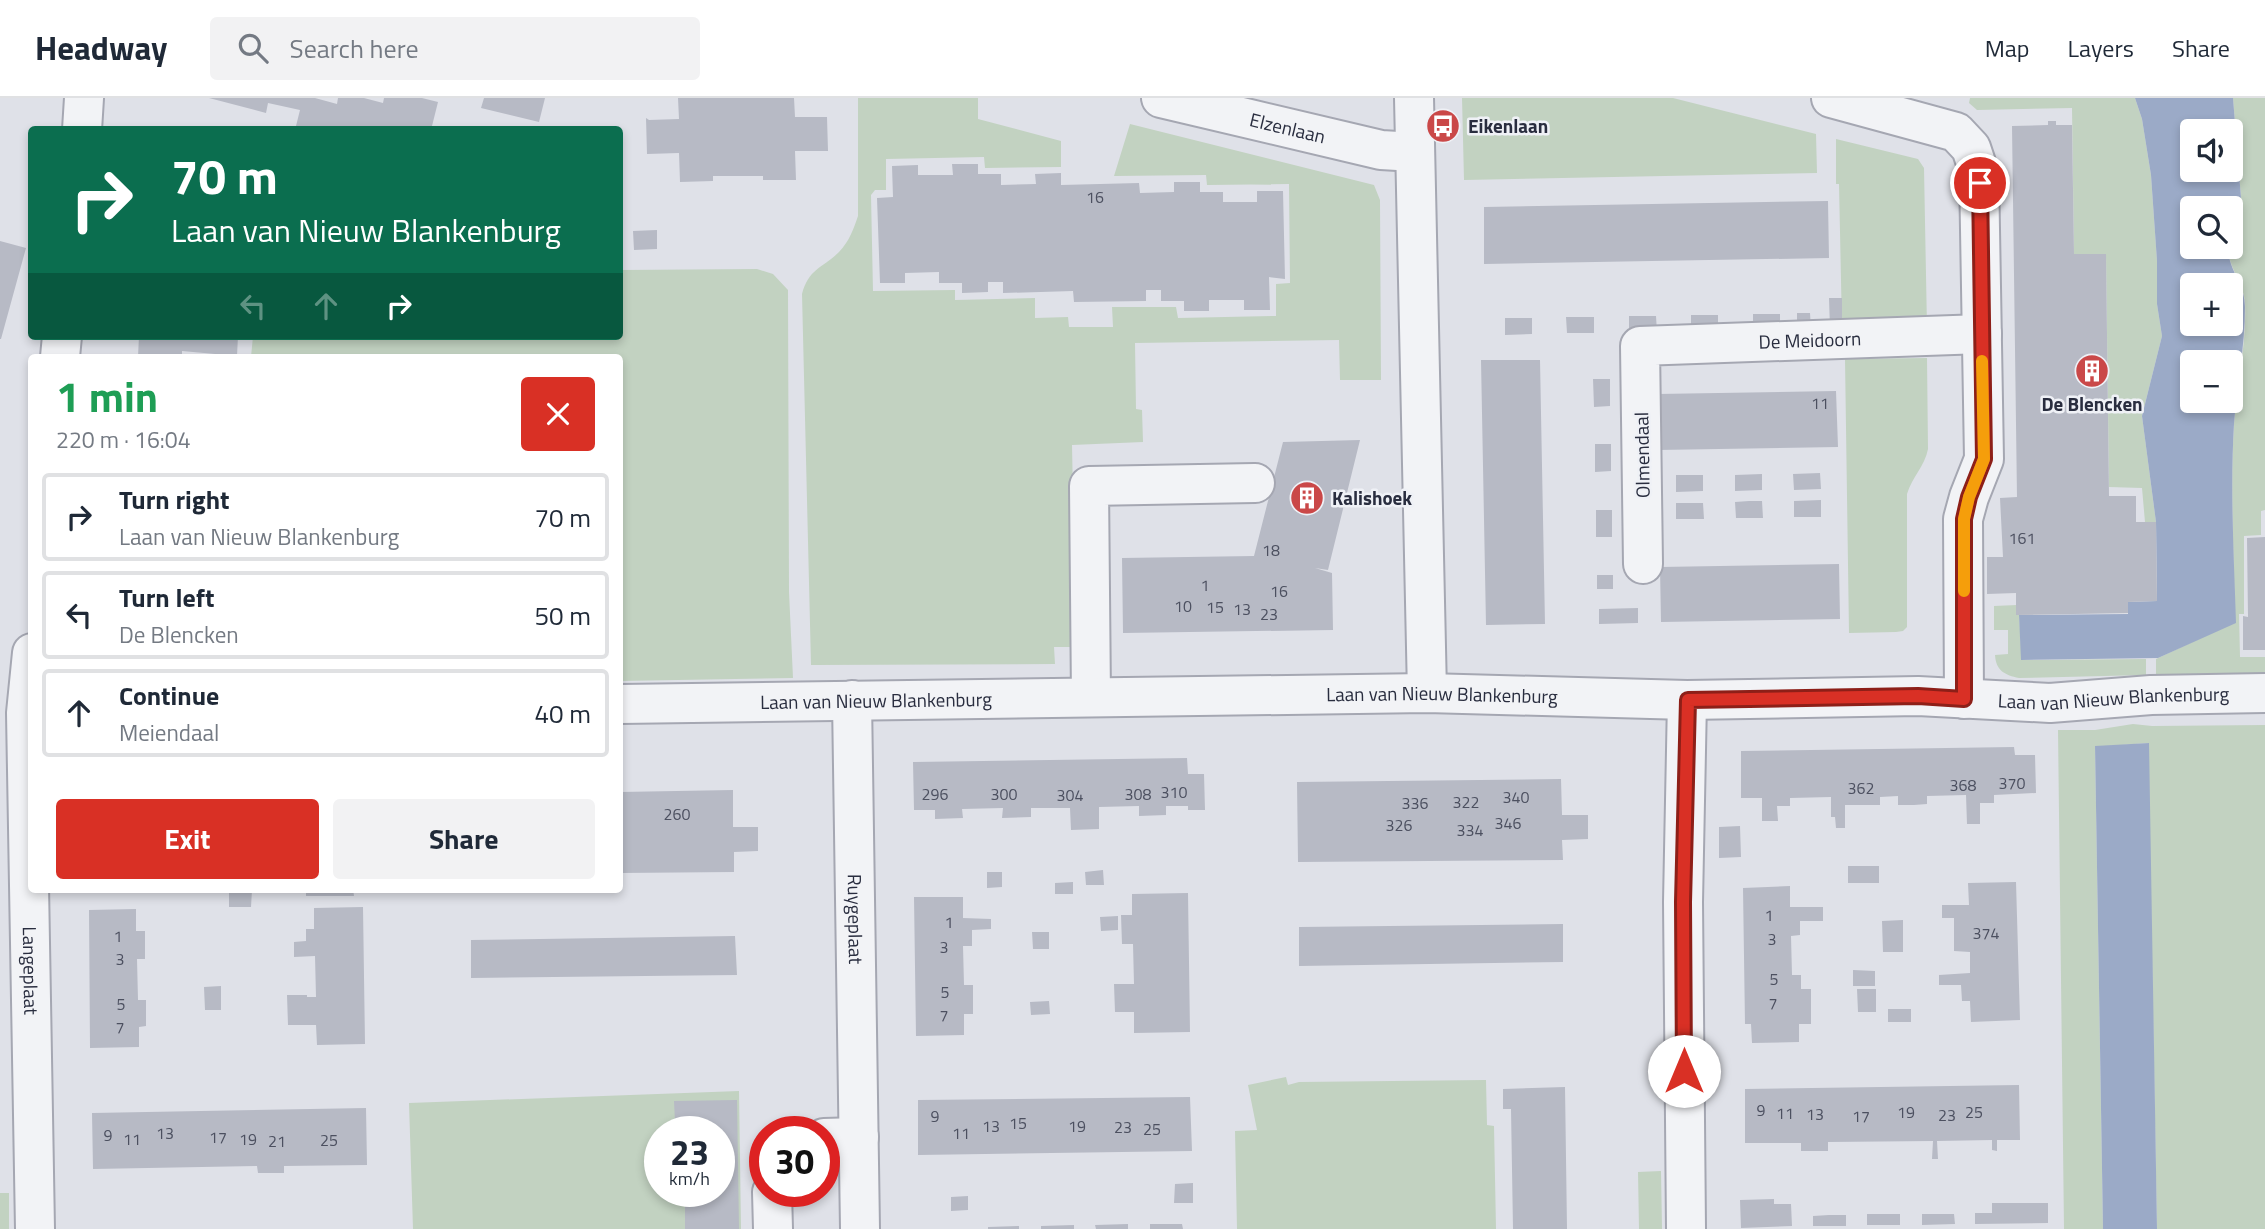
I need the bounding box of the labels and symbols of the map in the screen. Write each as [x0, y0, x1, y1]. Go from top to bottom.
street label: Elzenlaan [1247, 104, 1328, 150]
bus stop icon: Eikenlaan [1424, 107, 1462, 145]
place label: Eikenlaan [1468, 111, 1548, 140]
pin [1950, 153, 2010, 213]
house number: 16 [1086, 185, 1104, 209]
street label: De Meidoorn [1758, 323, 1862, 356]
building icon: De Blencken [2073, 352, 2111, 390]
place label: De Blencken [2041, 389, 2143, 418]
house number: 11 [1811, 391, 1829, 415]
street label: Olmendaal [1626, 412, 1657, 498]
building icon: Kalishoek [1288, 479, 1326, 517]
place label: Kalishoek [1332, 483, 1412, 512]
house number: 161 [2009, 526, 2035, 550]
house number: 18 [1262, 538, 1280, 562]
house number: 1 [1201, 573, 1209, 597]
house number: 16 [1270, 579, 1288, 603]
house number: 10 [1174, 594, 1192, 618]
house number: 15 [1206, 595, 1224, 619]
house number: 13 [1233, 597, 1251, 621]
house number: 23 [1260, 602, 1278, 626]
street label: Laan van Nieuw Blankenburg [1326, 678, 1558, 711]
street label: Laan van Nieuw Blankenburg [1997, 679, 2230, 717]
street label: Laan van Nieuw Blankenburg [760, 684, 992, 716]
house number: 370 [1999, 771, 2025, 795]
house number: 368 [1950, 773, 1976, 797]
house number: 362 [1848, 776, 1874, 800]
house number: 310 [1161, 780, 1187, 804]
house number: 296 [922, 782, 948, 806]
house number: 300 [991, 782, 1017, 806]
house number: 308 [1125, 782, 1151, 806]
house number: 304 [1057, 783, 1083, 807]
house number: 340 [1503, 785, 1529, 809]
house number: 322 [1453, 790, 1479, 814]
house number: 336 [1402, 791, 1428, 815]
house number: 260 [664, 802, 690, 826]
house number: 346 [1495, 811, 1521, 835]
house number: 326 [1386, 813, 1412, 837]
house number: 334 [1457, 818, 1483, 842]
street label: Ruygeplaat [841, 874, 871, 965]
house number: 1 [1765, 903, 1773, 927]
house number: 1 [945, 910, 953, 934]
house number: 374 [1973, 921, 1999, 945]
house number: 1 [114, 924, 122, 948]
street label: Langeplaat [16, 926, 46, 1015]
house number: 3 [1768, 927, 1776, 951]
house number: 3 [940, 935, 948, 959]
house number: 3 [116, 947, 124, 971]
house number: 5 [1770, 967, 1779, 991]
house number: 5 [941, 980, 950, 1004]
house number: 7 [1769, 991, 1777, 1015]
house number: 5 [117, 992, 126, 1016]
house number: 7 [940, 1003, 948, 1027]
house number: 7 [116, 1015, 124, 1039]
position arrow [1647, 1034, 1721, 1108]
house number: 9 [1757, 1098, 1766, 1122]
house number: 19 [1897, 1100, 1915, 1124]
house number: 25 [1965, 1100, 1983, 1124]
house number: 11 [1776, 1101, 1794, 1125]
house number: 13 [1806, 1102, 1824, 1126]
house number: 23 [1938, 1103, 1956, 1127]
house number: 9 [931, 1104, 940, 1128]
house number: 17 [1852, 1104, 1870, 1128]
house number: 15 [1009, 1111, 1027, 1135]
house number: 13 [982, 1114, 1000, 1138]
house number: 19 [1068, 1114, 1086, 1138]
house number: 23 [1114, 1115, 1132, 1139]
speed limit sign: 30 [749, 1116, 840, 1207]
house number: 25 [1143, 1117, 1161, 1141]
house number: 13 [156, 1121, 174, 1145]
house number: 11 [952, 1121, 970, 1145]
house number: 9 [104, 1123, 113, 1147]
house number: 17 [209, 1125, 227, 1149]
house number: 11 [123, 1127, 141, 1151]
house number: 19 [239, 1127, 257, 1151]
house number: 25 [320, 1128, 338, 1152]
house number: 21 [268, 1129, 286, 1153]

